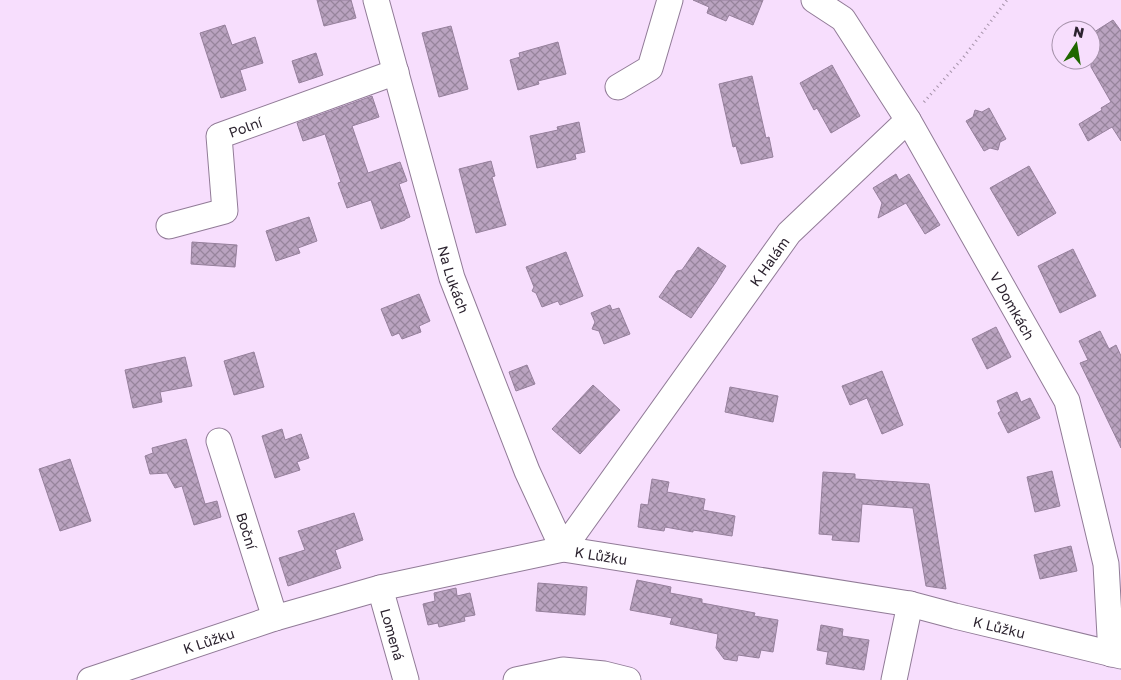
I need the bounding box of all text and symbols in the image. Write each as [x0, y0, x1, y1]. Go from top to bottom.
north arrow [1051, 20, 1101, 70]
text: N [1072, 22, 1086, 41]
street label: Polní [226, 112, 265, 140]
street label: K Halám [745, 233, 792, 289]
street label: Na Lukách [435, 244, 473, 315]
street label: V Domkách [987, 269, 1039, 343]
street label: Boční [234, 510, 262, 552]
street label: K Lůžku [574, 543, 629, 568]
street label: Lomená [378, 606, 408, 662]
street label: K Lůžku [972, 612, 1027, 641]
street label: K Lůžku [181, 624, 236, 657]

